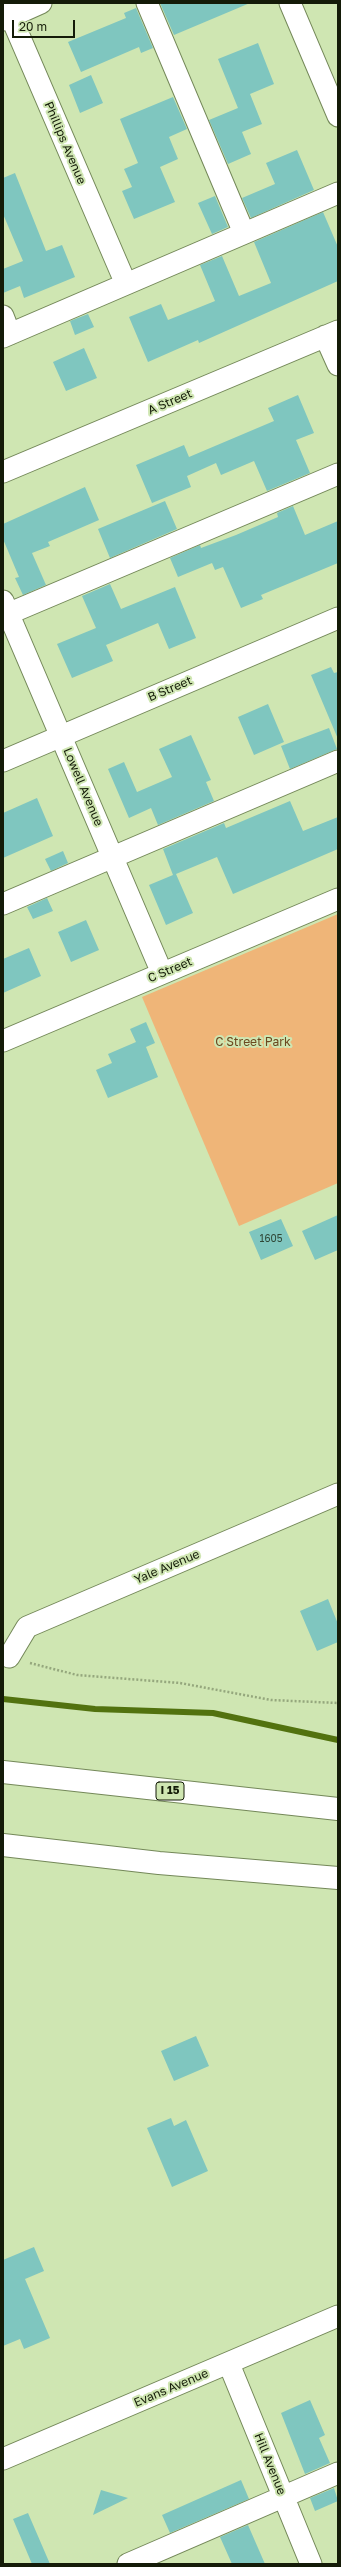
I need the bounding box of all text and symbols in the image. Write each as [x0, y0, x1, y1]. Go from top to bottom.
scale bar [14, 12, 77, 38]
text: 20 m [19, 19, 47, 34]
street label: Phillips Avenue [41, 99, 89, 187]
street label: A Street [146, 386, 194, 418]
street label: B Street [146, 673, 194, 705]
street label: Lowell Avenue [60, 746, 106, 828]
street label: C Street [146, 954, 194, 986]
park label: C Street Park [215, 1035, 291, 1049]
house number: 1605 [260, 1233, 282, 1245]
street label: Yale Avenue [132, 1547, 202, 1587]
road number: I 15 [156, 1782, 184, 1800]
street label: Evans Avenue [132, 2366, 210, 2410]
street label: Hill Avenue [251, 2431, 289, 2497]

